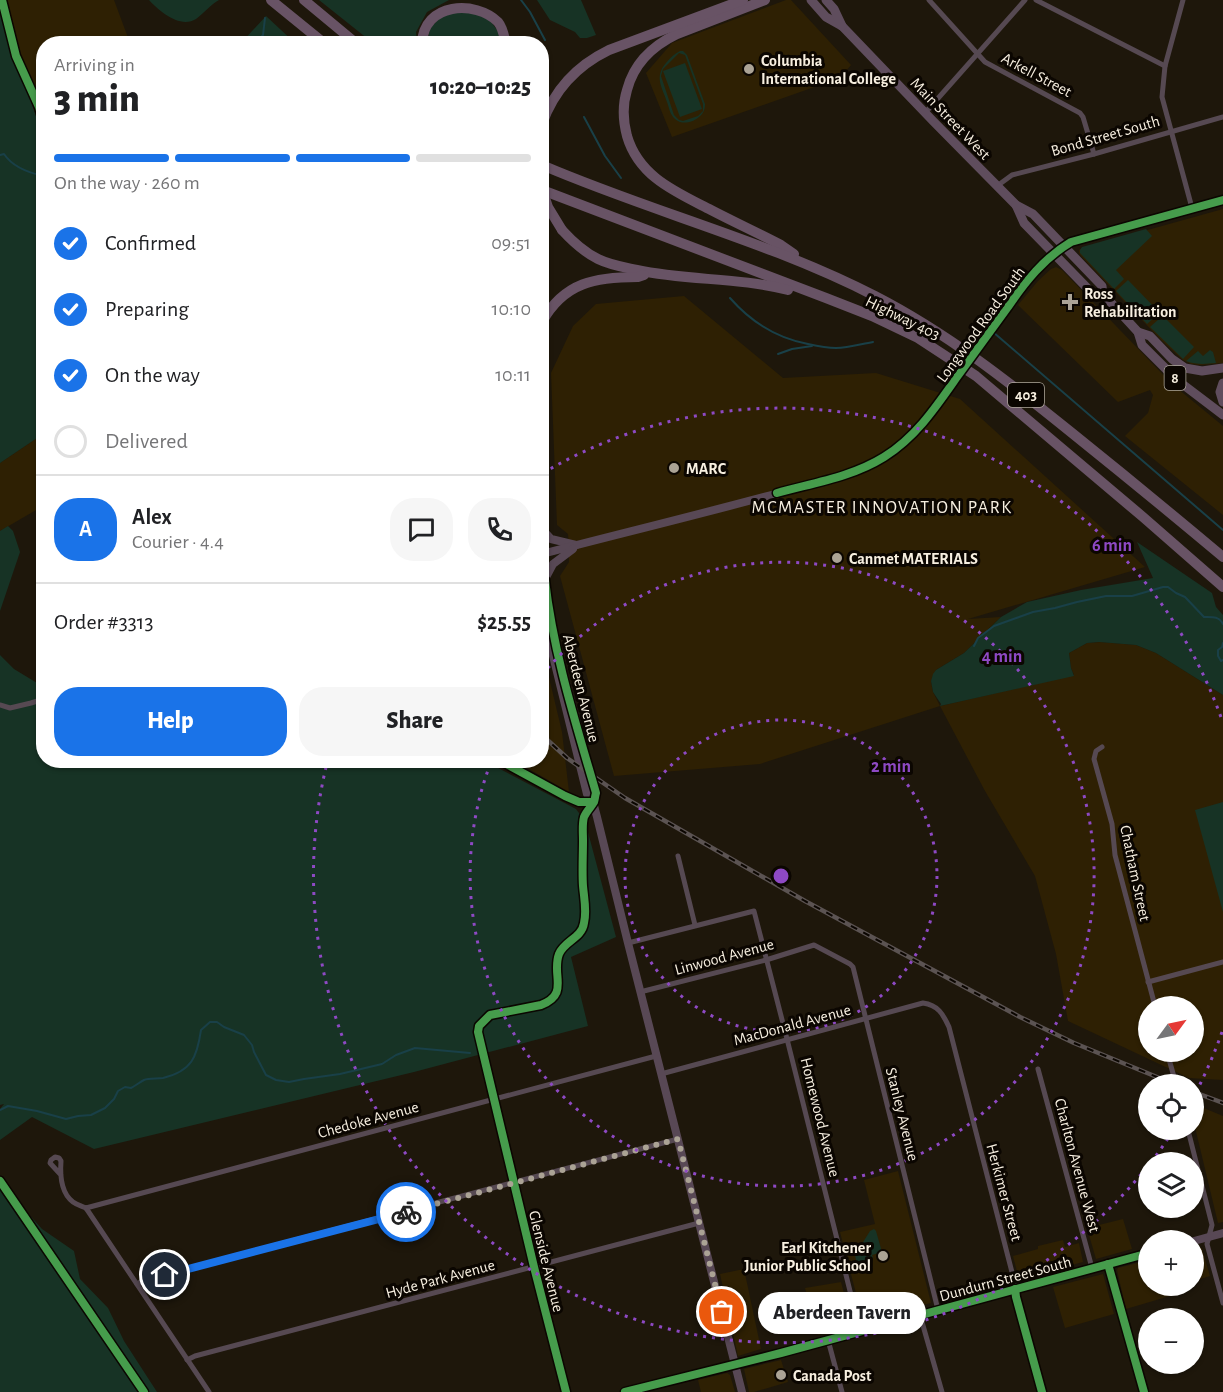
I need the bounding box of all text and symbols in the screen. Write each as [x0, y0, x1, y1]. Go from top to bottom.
street label: Arkell Street [999, 50, 1074, 100]
place label: Columbia International College [761, 53, 897, 87]
text: Arriving in [54, 55, 135, 75]
marker: Columbia International College [742, 62, 756, 76]
street label: Main Street West [907, 75, 993, 163]
text: 10:20–10:25 [430, 76, 531, 98]
text: 3 min [54, 80, 140, 119]
street label: Bond Street South [1049, 113, 1161, 159]
text: On the way · 260 m [54, 173, 200, 193]
icon: check [54, 227, 87, 260]
text: Confirmed [105, 232, 196, 254]
text: 09:51 [491, 233, 531, 253]
street label: Longwood Road South [934, 264, 1028, 385]
place label: Ross Rehabilitation [1084, 286, 1177, 320]
icon: check [54, 293, 87, 326]
street label: Highway 403 [862, 293, 942, 344]
marker: Ross Rehabilitation [1061, 293, 1079, 311]
text: Preparing [105, 298, 189, 320]
text: 10:10 [492, 299, 531, 319]
icon: check [54, 359, 87, 392]
text: On the way [105, 364, 200, 386]
text: 10:11 [495, 365, 531, 385]
road number: 8 [1164, 366, 1186, 390]
road number: 403 [1008, 383, 1044, 407]
text: Delivered [105, 430, 188, 452]
marker: MARC [667, 461, 681, 475]
place label: MARC [686, 461, 727, 477]
button: chat [390, 498, 453, 561]
button: phone [468, 498, 531, 561]
district label: MCMASTER INNOVATION PARK [752, 499, 1012, 517]
text: Alex [132, 506, 172, 528]
text: A [79, 518, 92, 540]
text: Courier · 4.4 [132, 532, 224, 552]
text: 6 min [1092, 537, 1132, 555]
marker: Canmet MATERIALS [830, 551, 844, 565]
place label: Canmet MATERIALS [849, 551, 978, 567]
text: Order #3313 [54, 611, 153, 633]
text: $25.55 [477, 611, 531, 633]
street label: Aberdeen Avenue [560, 633, 602, 744]
text: 4 min [982, 648, 1022, 666]
button: Help [54, 687, 287, 756]
button: Share [299, 687, 531, 756]
text: 2 min [871, 758, 911, 776]
street label: Chatham Street [1117, 824, 1153, 923]
centre of rings [771, 866, 791, 886]
street label: Linwood Avenue [673, 936, 776, 978]
north arrow [1138, 996, 1204, 1062]
map controls [1138, 996, 1204, 1374]
street label: MacDonald Avenue [732, 1002, 853, 1048]
street label: Homewood Avenue [797, 1056, 843, 1179]
street label: Stanley Avenue [882, 1066, 921, 1163]
button: locate [1138, 1074, 1204, 1140]
street label: Charlton Avenue West [1051, 1097, 1103, 1234]
street label: Chedoke Avenue [316, 1099, 420, 1141]
street label: Herkimer Street [983, 1142, 1025, 1243]
button: layers [1138, 1152, 1204, 1218]
courier [376, 1182, 436, 1242]
icon: bike [390, 1196, 423, 1229]
street label: Glenside Avenue [526, 1209, 566, 1314]
button: + [1138, 1230, 1204, 1296]
place label: Earl Kitchener Junior Public School [744, 1240, 871, 1274]
pin [139, 1249, 190, 1300]
marker: Earl Kitchener Junior Public School [876, 1249, 890, 1263]
street label: Dundurn Street South [938, 1254, 1073, 1304]
street label: Hyde Park Avenue [384, 1257, 497, 1302]
icon: home [148, 1258, 181, 1291]
pin [696, 1286, 747, 1337]
callout: Aberdeen Tavern [758, 1291, 926, 1333]
icon: bag [705, 1295, 738, 1328]
text: Aberdeen Tavern [773, 1303, 911, 1323]
button: − [1138, 1308, 1204, 1374]
marker: Canada Post [774, 1368, 788, 1382]
place label: Canada Post [793, 1368, 872, 1384]

